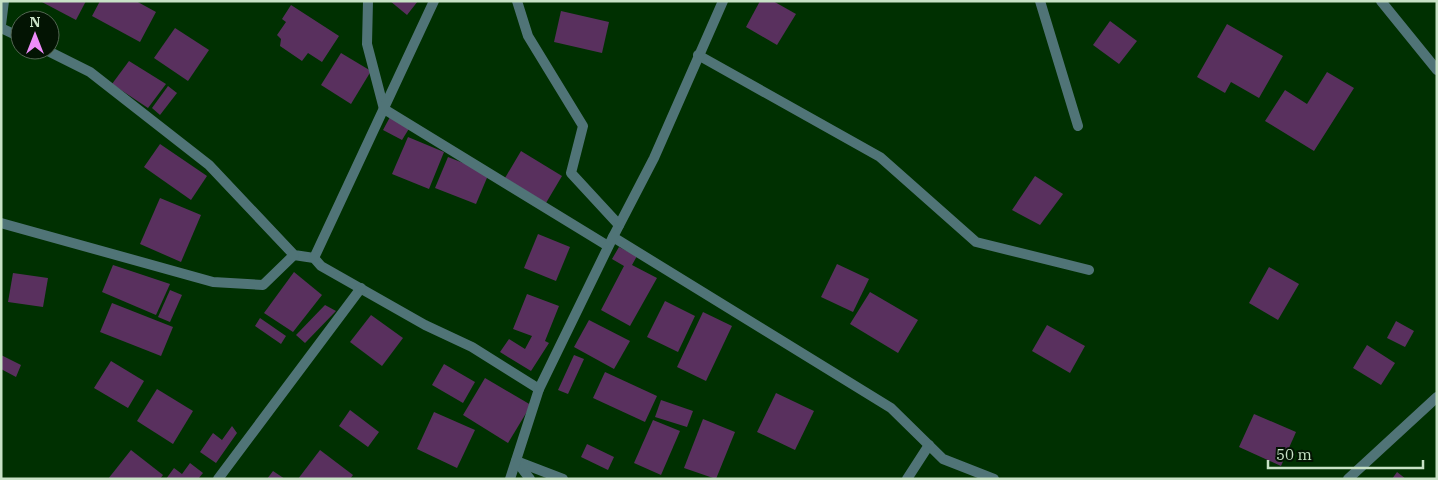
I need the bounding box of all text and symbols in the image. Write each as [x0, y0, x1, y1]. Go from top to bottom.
north arrow [10, 10, 60, 60]
text: N [29, 13, 41, 31]
scale bar [1268, 438, 1423, 470]
text: 50 m [1276, 445, 1312, 464]

